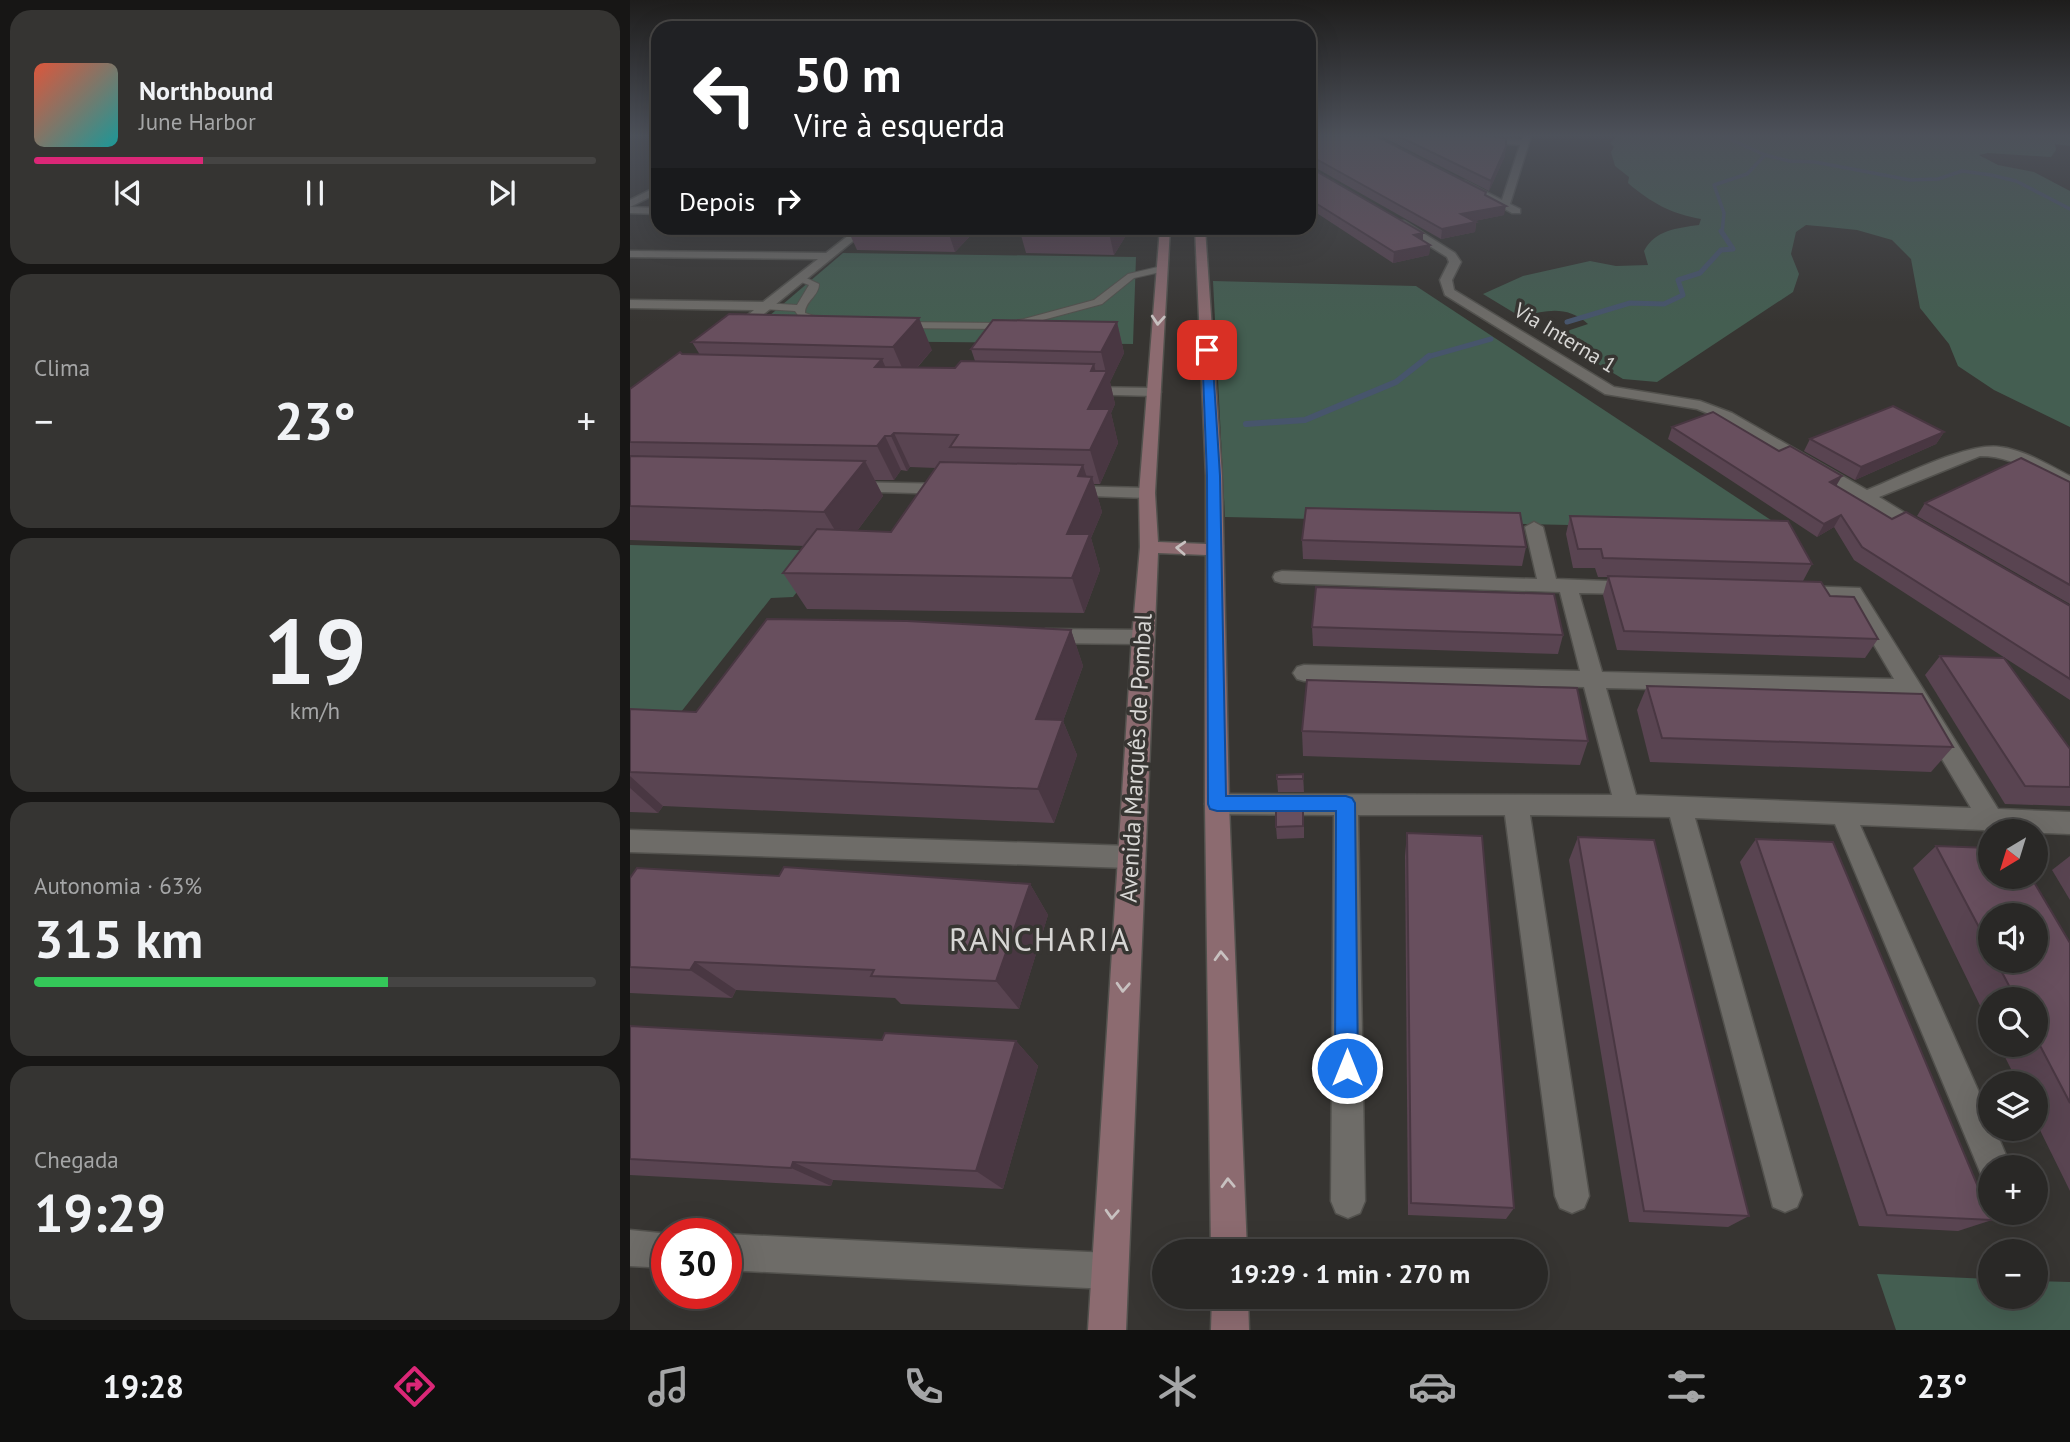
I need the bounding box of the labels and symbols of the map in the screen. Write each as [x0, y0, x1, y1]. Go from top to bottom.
street label: Via Interna 1 [1508, 296, 1621, 379]
one-way arrow [1151, 315, 1166, 326]
pin [1177, 320, 1237, 380]
one-way arrow [1176, 541, 1187, 556]
street label: Avenida Marquês de Pombal [1112, 613, 1159, 903]
north arrow [1978, 819, 2048, 889]
district label: RANCHARIA [949, 918, 1131, 960]
one-way arrow [1214, 950, 1229, 961]
one-way arrow [1116, 982, 1131, 993]
position arrow [1310, 1031, 1384, 1105]
one-way arrow [1220, 1177, 1235, 1188]
one-way arrow [1104, 1209, 1119, 1220]
speed limit sign: 30 [651, 1218, 742, 1309]

